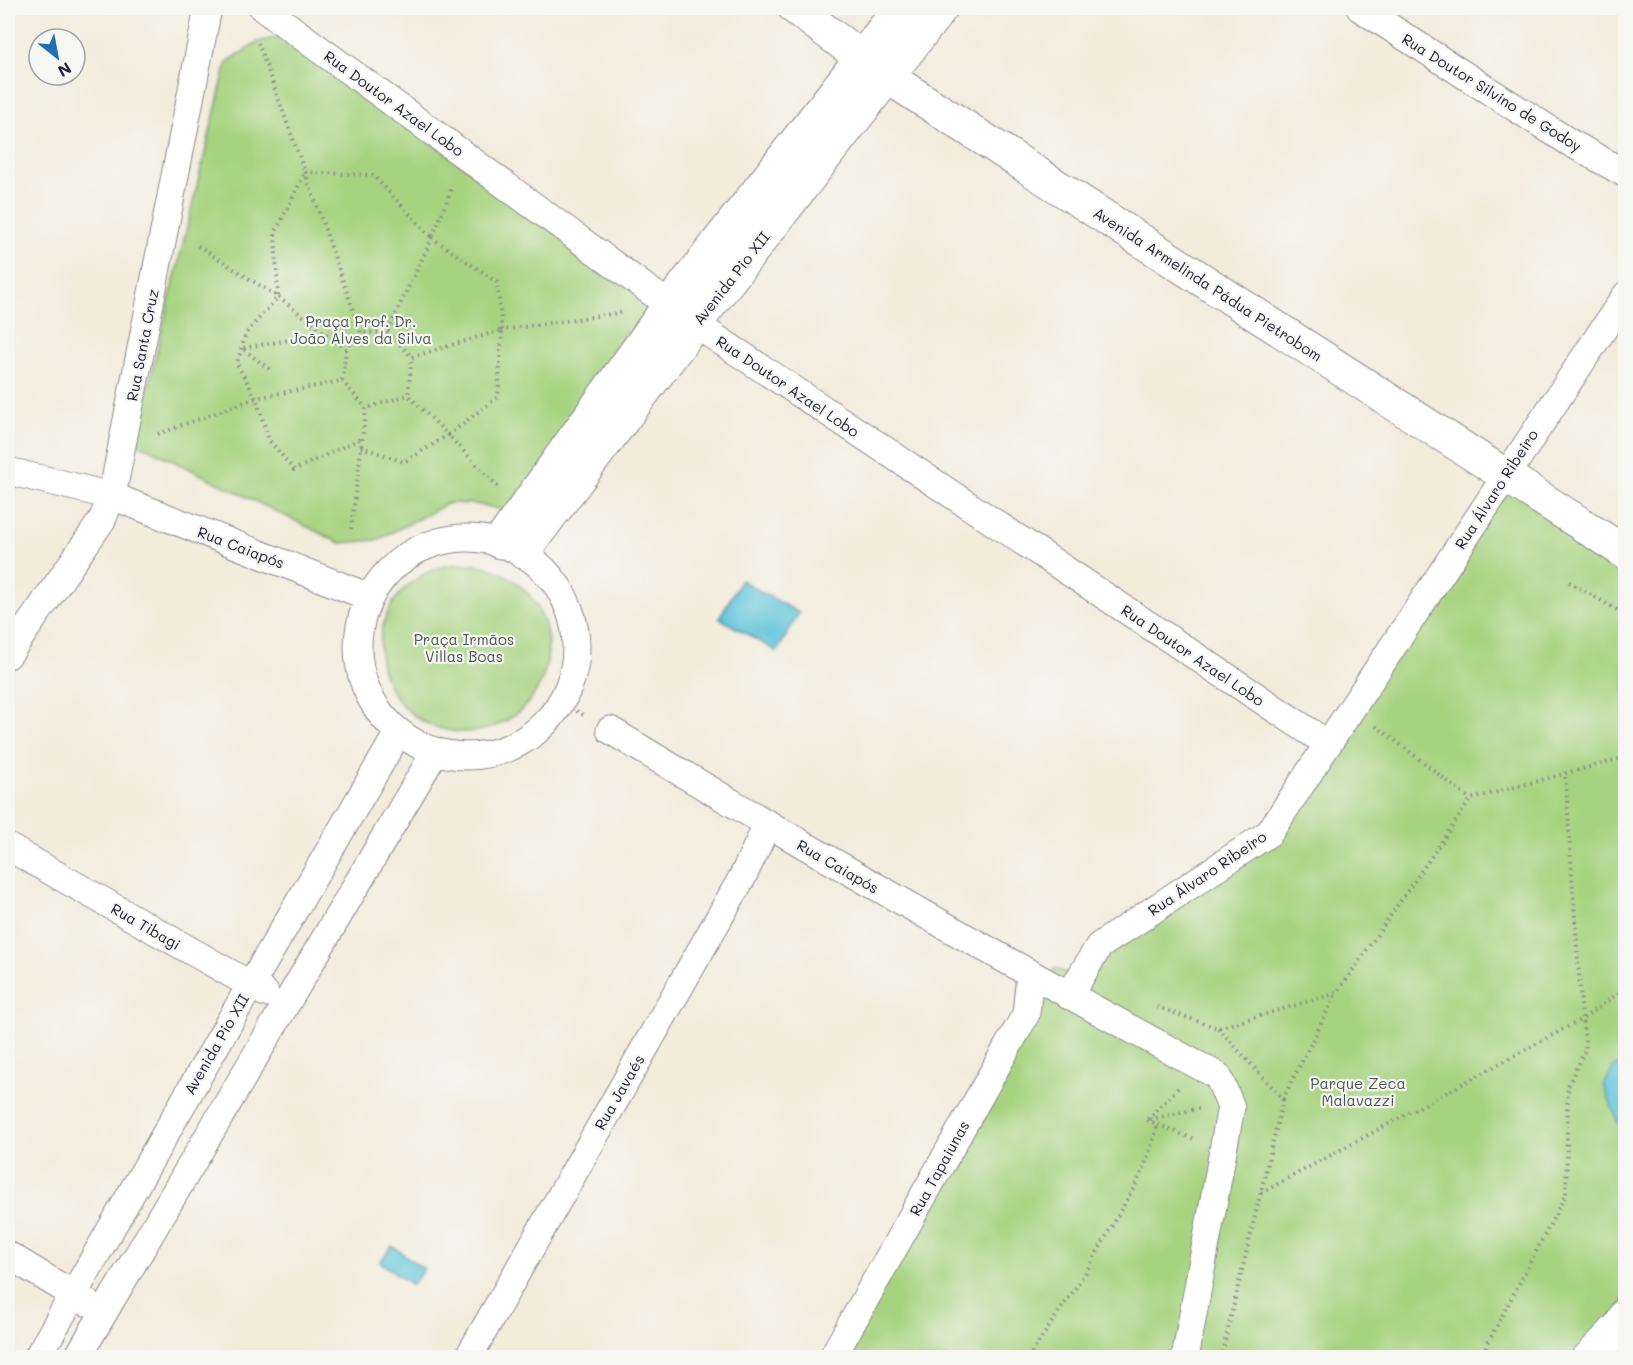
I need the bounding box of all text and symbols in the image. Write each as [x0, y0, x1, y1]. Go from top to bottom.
north arrow [27, 27, 87, 87]
street label: Rua Doutor Silvino de Godoy [1398, 28, 1586, 156]
street label: Rua Doutor Azael Lobo [320, 45, 468, 161]
text: N [54, 58, 76, 82]
street label: Avenida Armelinda Pádua Pietrobom [1090, 202, 1326, 366]
street label: Avenida Pio XII [688, 227, 774, 329]
street label: Rua Santa Cruz [121, 287, 163, 403]
park label: Praça Prof. Dr. João Alves da Silva [290, 311, 432, 348]
street label: Rua Doutor Azael Lobo [713, 331, 863, 441]
street label: Rua Álvaro Ribeiro [1450, 425, 1542, 553]
street label: Rua Caiapós [195, 521, 287, 573]
street label: Rua Doutor Azael Lobo [1118, 600, 1268, 710]
park label: Praça Irmãos Villas Boas [414, 629, 514, 666]
street label: Rua Álvaro Ribeiro [1144, 826, 1270, 920]
street label: Rua Caiapós [793, 834, 883, 898]
street label: Rua Tibagi [108, 898, 184, 954]
street label: Avenida Pio XII [179, 990, 253, 1098]
street label: Rua Javaés [589, 1051, 649, 1133]
park label: Parque Zeca Malavazzi [1310, 1073, 1406, 1110]
street label: Rua Tapaiunas [905, 1117, 973, 1219]

